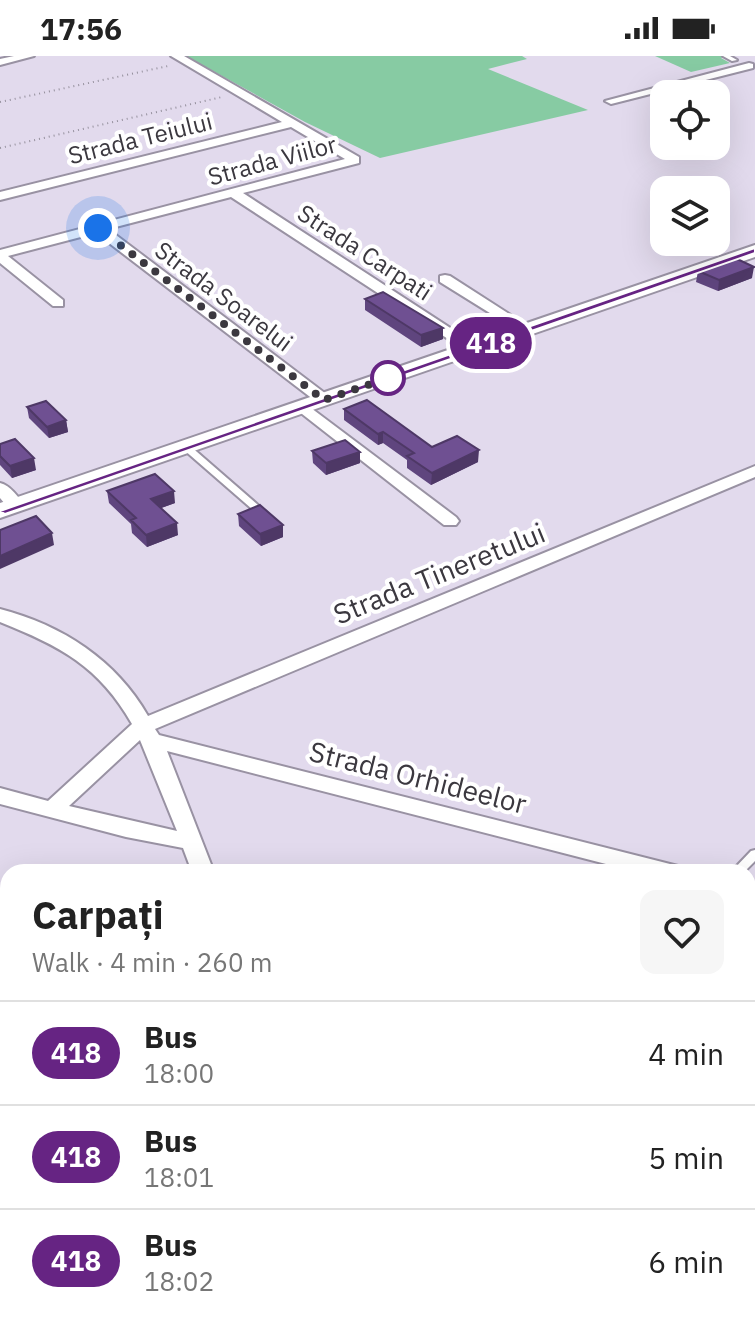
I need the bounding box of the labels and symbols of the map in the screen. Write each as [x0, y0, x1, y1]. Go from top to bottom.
street label: Strada Teiului [65, 105, 215, 171]
street label: Strada Viilor [204, 127, 340, 192]
street label: Strada Carpati [292, 197, 438, 307]
your location [78, 208, 118, 248]
street label: Strada Soarelui [149, 234, 299, 358]
line badge: 418 [445, 317, 537, 369]
unlabelled marker [371, 361, 405, 395]
street label: Strada Tineretului [328, 514, 550, 632]
street label: Strada Orhideelor [306, 732, 530, 822]

